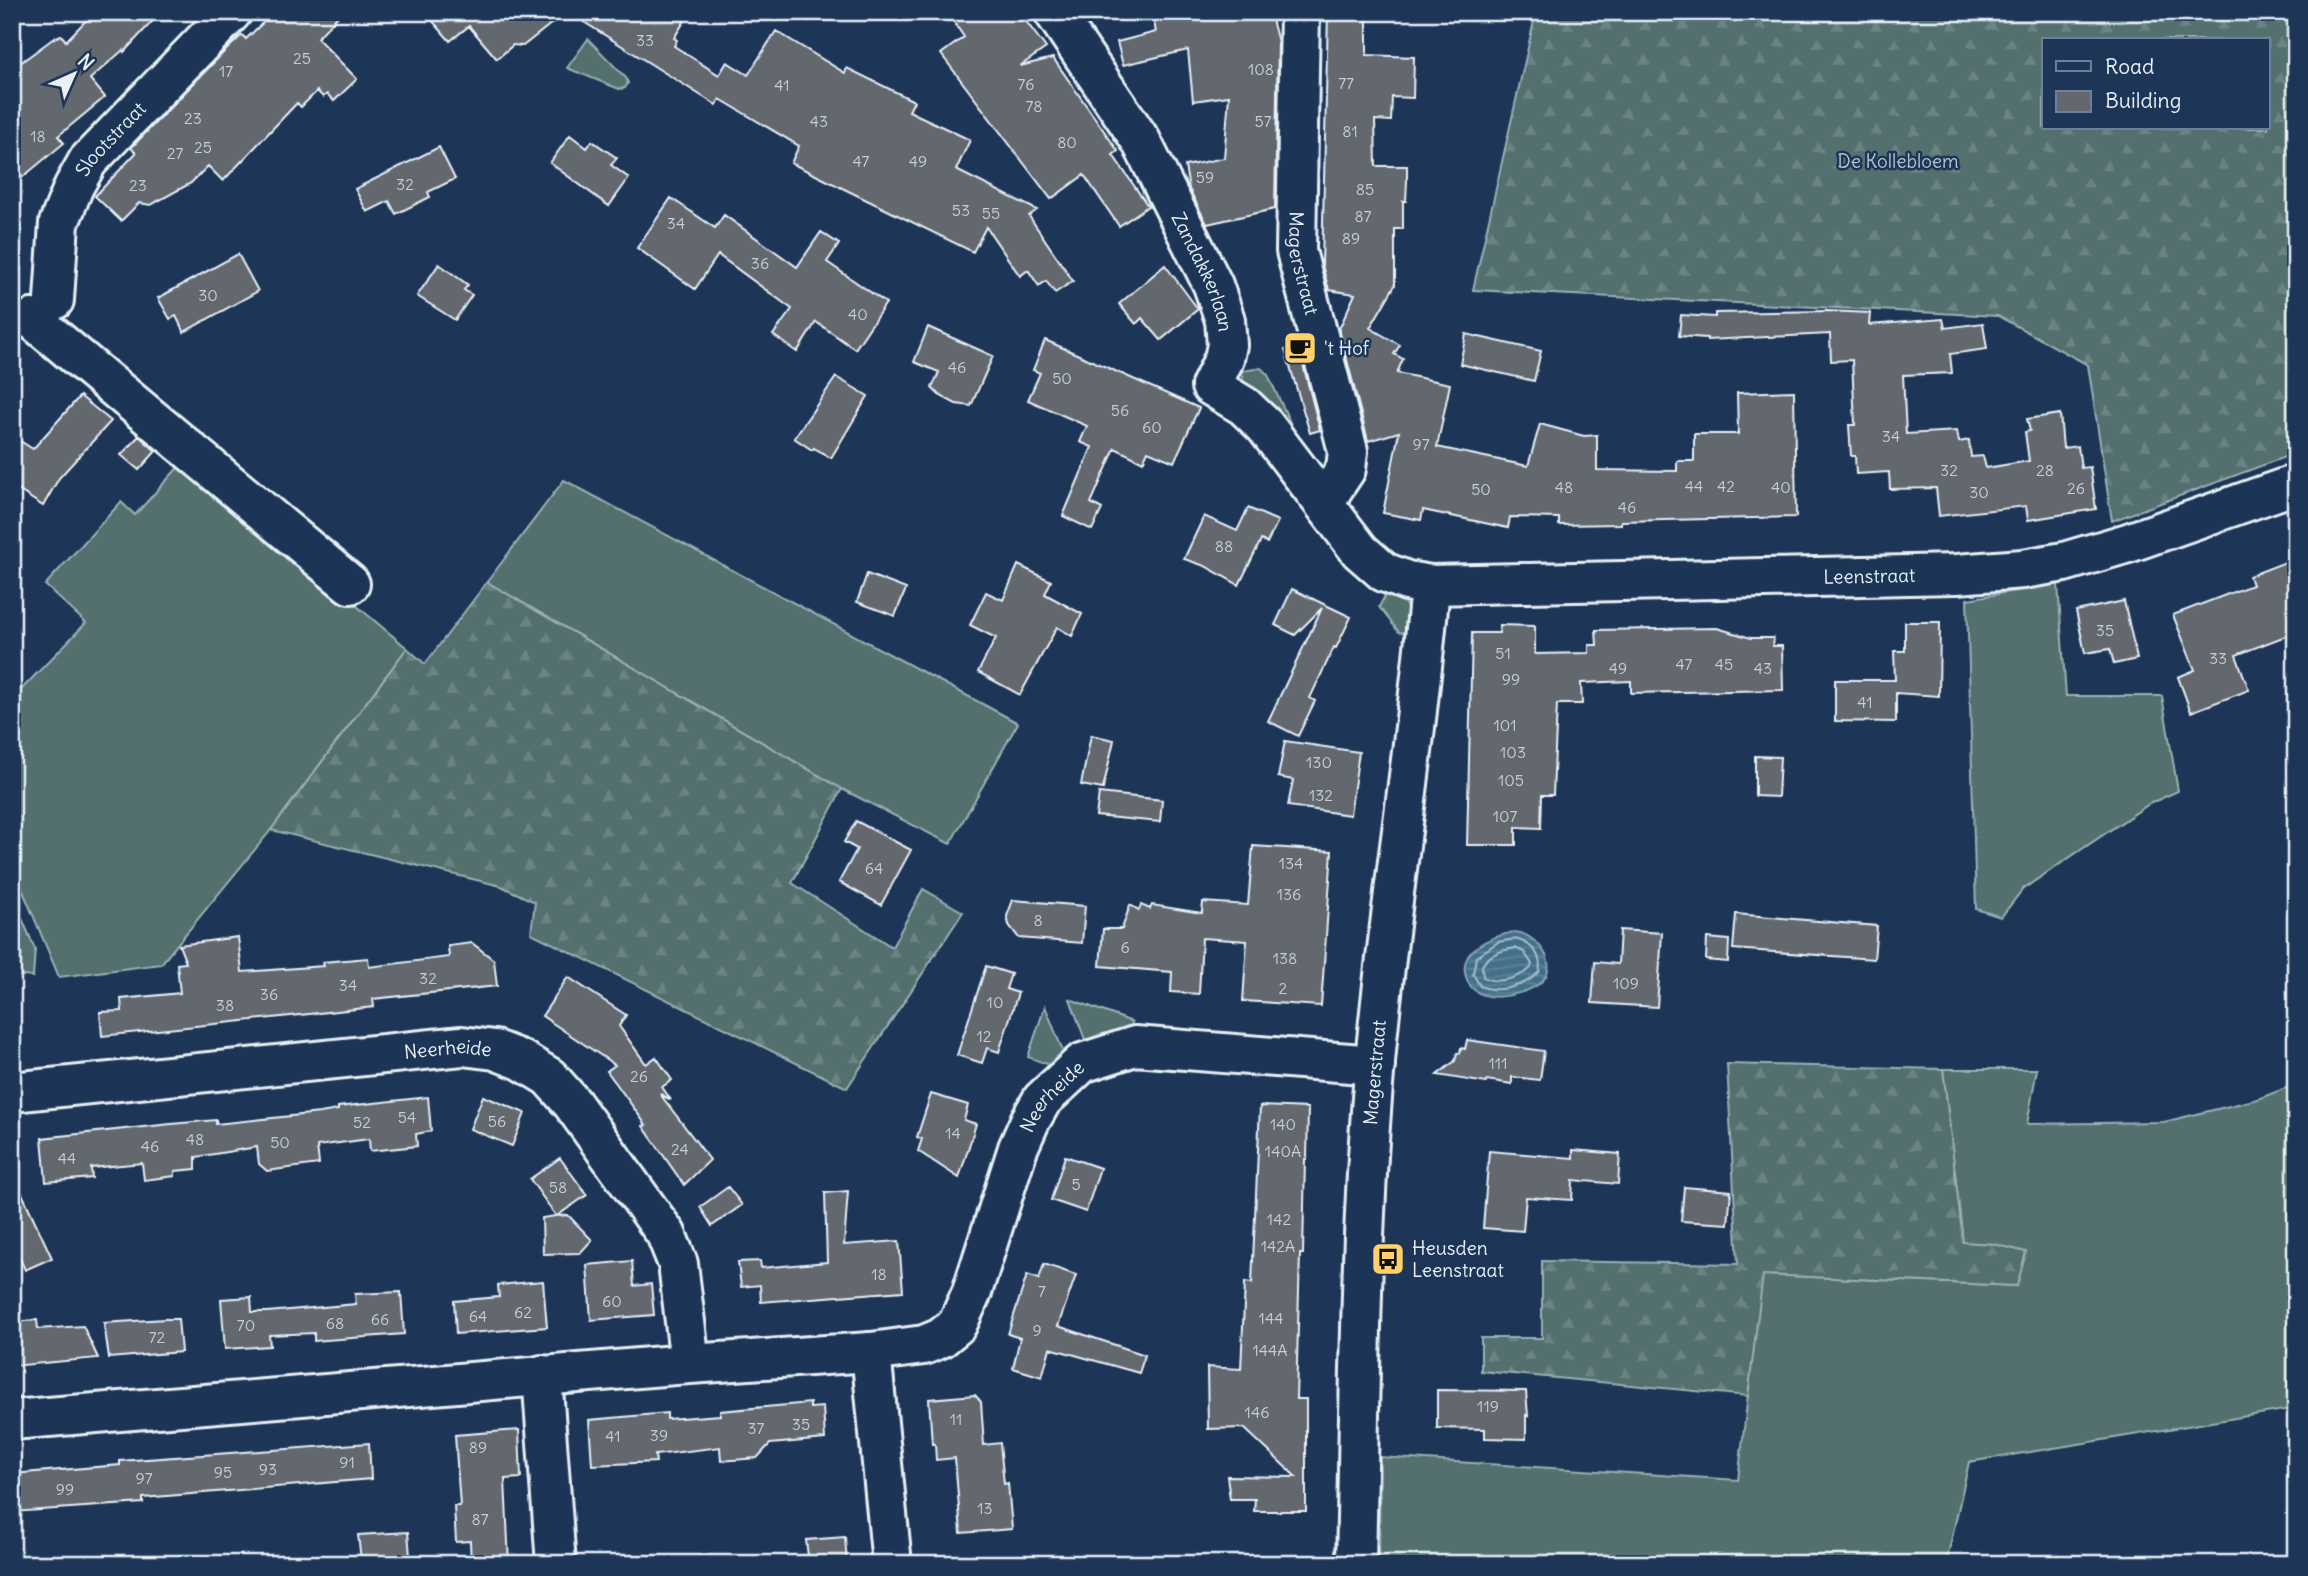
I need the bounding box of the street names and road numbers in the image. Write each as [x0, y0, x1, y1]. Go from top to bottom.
street label: Slootstraat [70, 97, 151, 180]
street label: Zandakkerlaan [1167, 208, 1238, 333]
street label: Magerstraat [1284, 211, 1324, 318]
street label: Leenstraat [1823, 563, 1916, 589]
street label: Magerstraat [1358, 1019, 1391, 1126]
street label: Neerheide [403, 1034, 493, 1064]
street label: Neerheide [1014, 1055, 1089, 1136]

